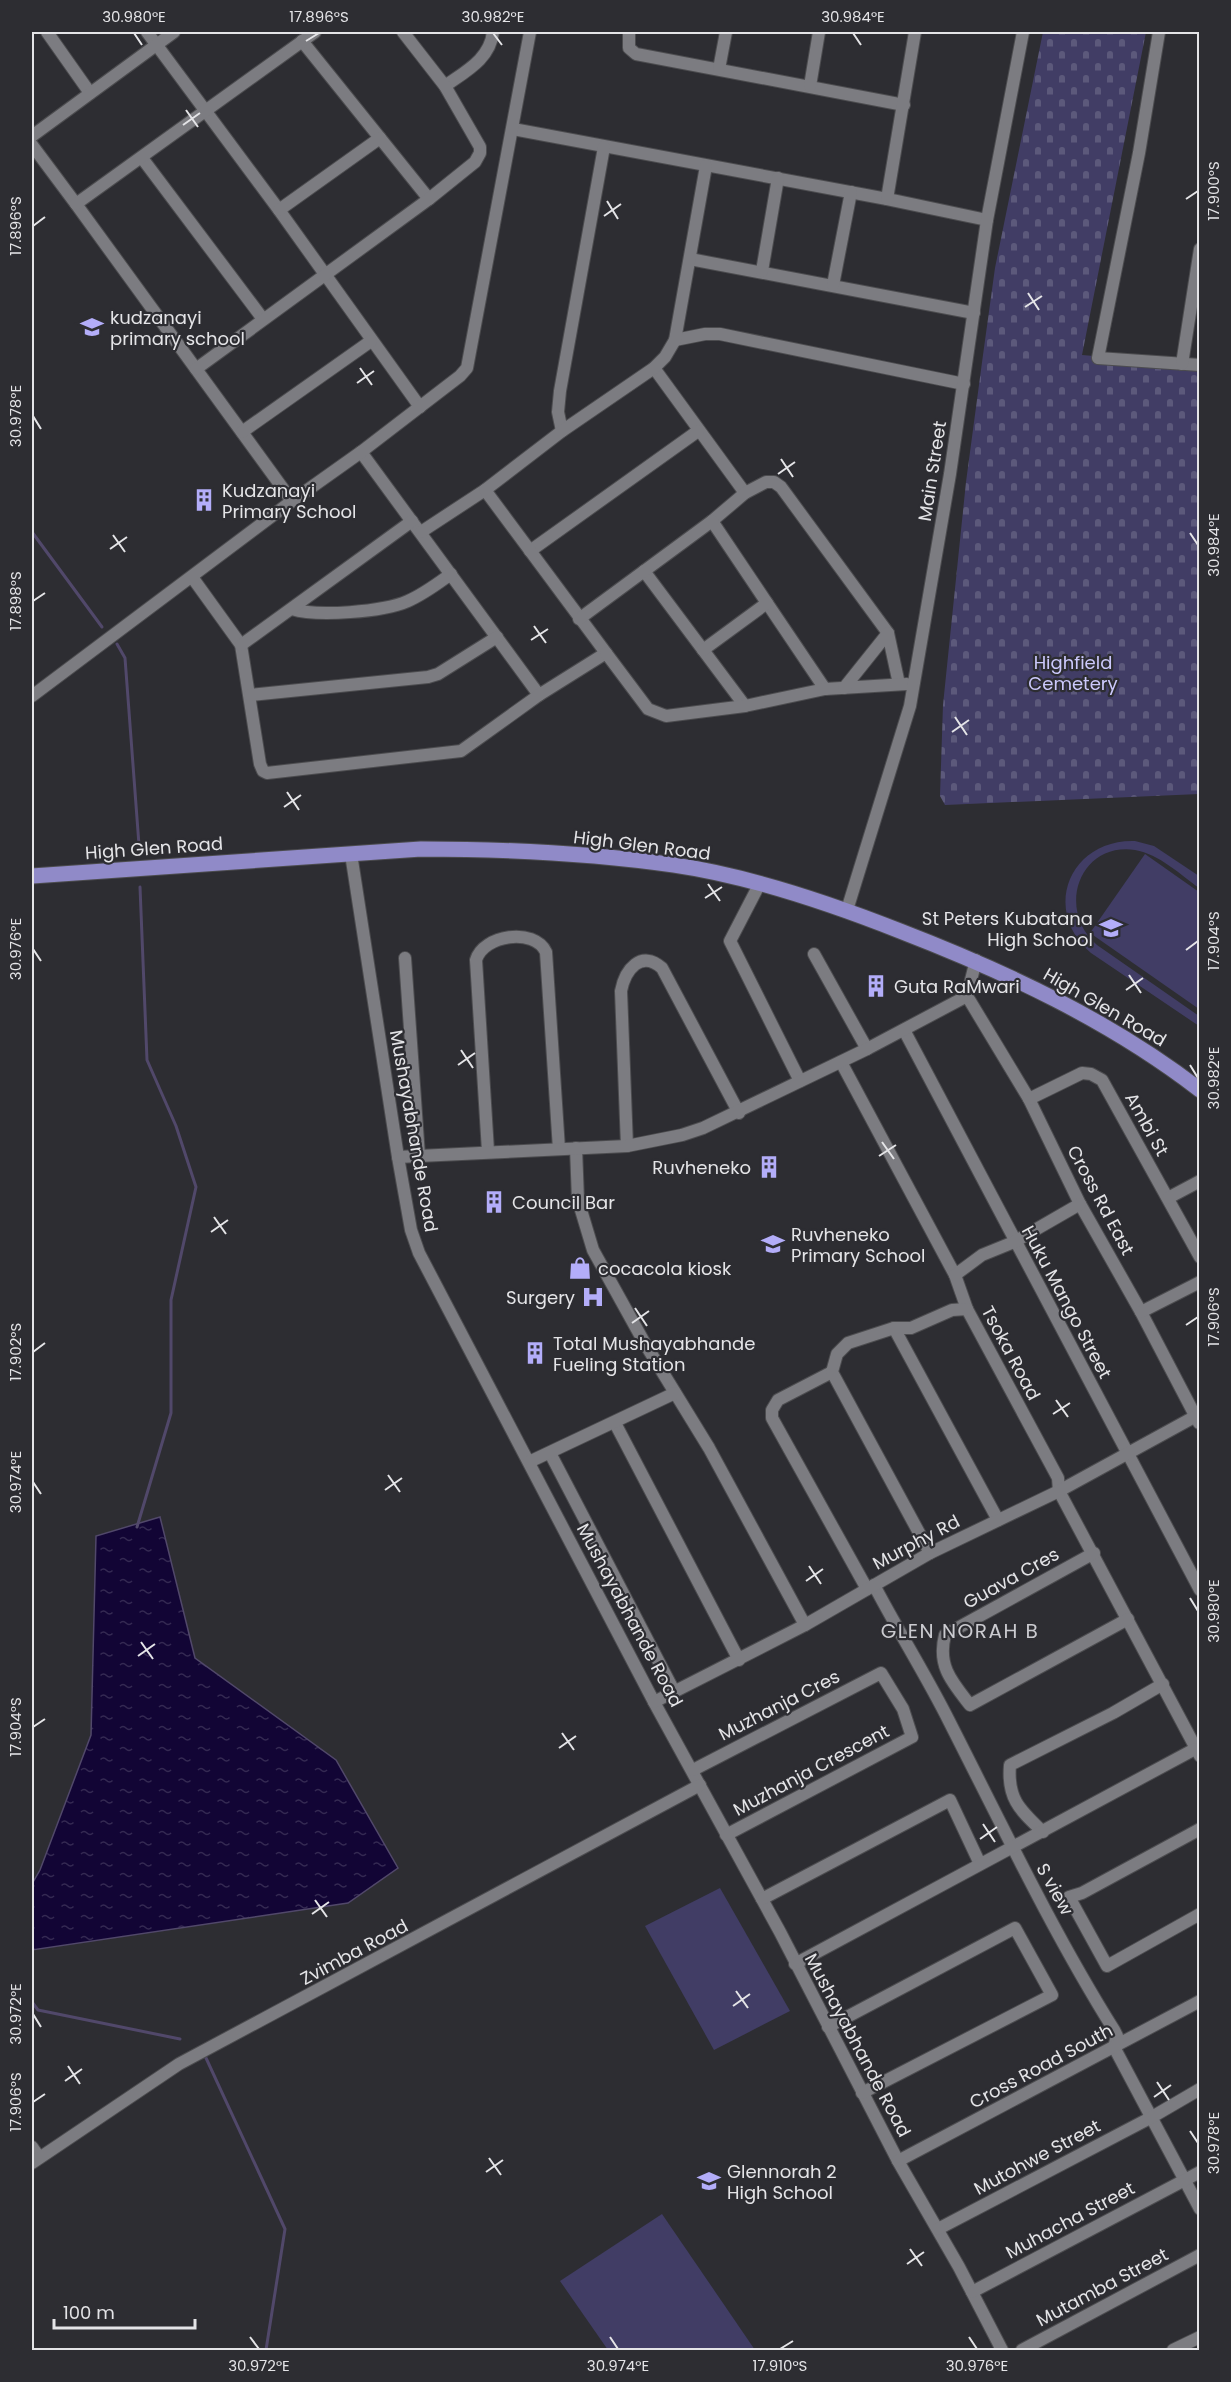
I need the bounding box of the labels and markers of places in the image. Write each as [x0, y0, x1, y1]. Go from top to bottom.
place label: kudzanayi primary school [110, 305, 245, 351]
school or university icon: kudzanayi primary school [79, 314, 105, 340]
place label: Kudzanayi Primary School [222, 478, 356, 524]
building icon: Kudzanayi Primary School [191, 487, 217, 513]
place label: St Peters Kubatana High School [922, 906, 1093, 952]
school or university icon: St Peters Kubatana High School [1098, 915, 1124, 941]
building icon: Guta RaMwari [863, 973, 889, 999]
place label: Guta RaMwari [894, 974, 1020, 999]
building icon: Ruvheneko [756, 1154, 782, 1180]
place label: Ruvheneko [652, 1155, 751, 1180]
building icon: Council Bar [481, 1189, 507, 1215]
place label: Council Bar [512, 1190, 615, 1215]
place label: Ruvheneko Primary School [791, 1222, 925, 1268]
school or university icon: Ruvheneko Primary School [760, 1231, 786, 1257]
shop icon: cocacola kiosk [567, 1255, 593, 1281]
place label: cocacola kiosk [598, 1256, 732, 1281]
hospital icon: Surgery [580, 1284, 606, 1310]
place label: Surgery [506, 1285, 575, 1310]
place label: Total Mushayabhande Fueling Station [553, 1331, 755, 1377]
building icon: Total Mushayabhande Fueling Station [522, 1340, 548, 1366]
place label: Glennorah 2 High School [727, 2159, 837, 2205]
school or university icon: Glennorah 2 High School [696, 2168, 722, 2194]

